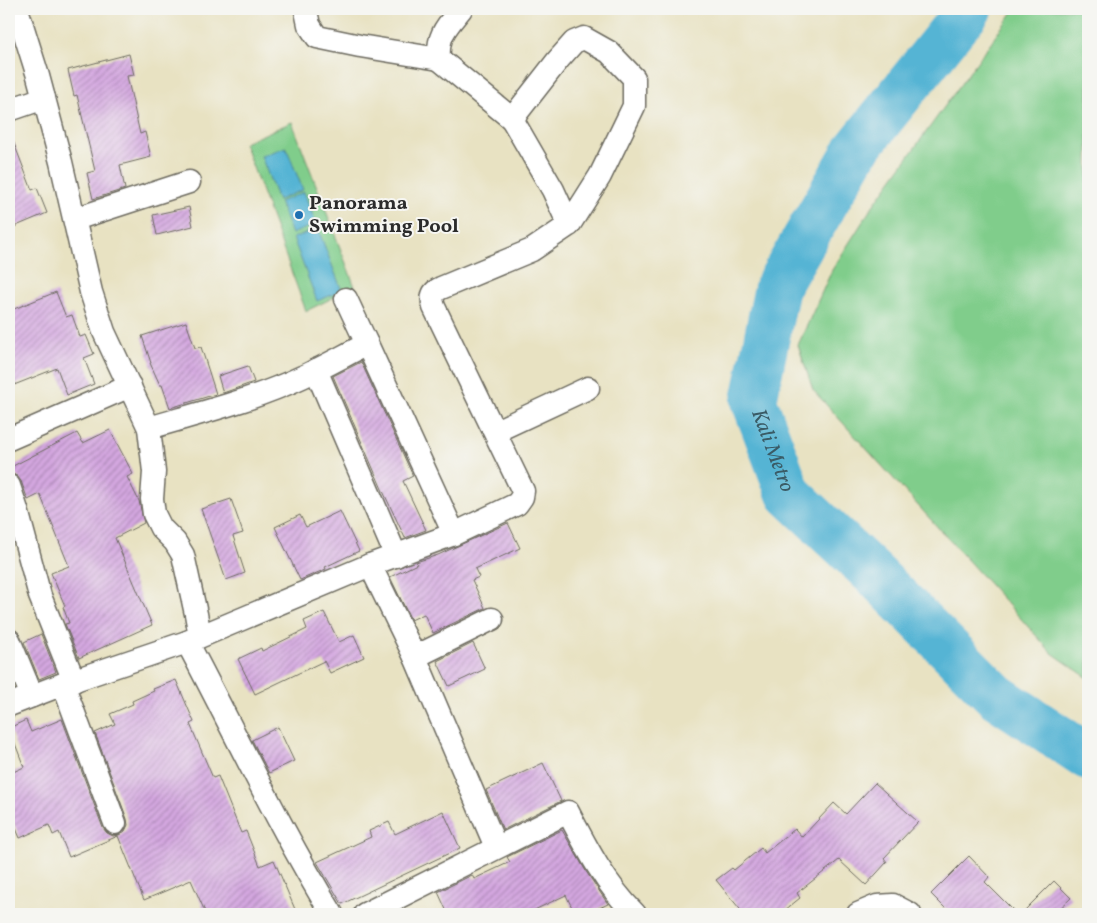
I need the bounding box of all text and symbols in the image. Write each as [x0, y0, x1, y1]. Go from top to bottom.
place label: Panorama Swimming Pool [309, 190, 459, 241]
marker: Panorama Swimming Pool [293, 209, 305, 221]
water label: Kali Metro [744, 405, 802, 497]

